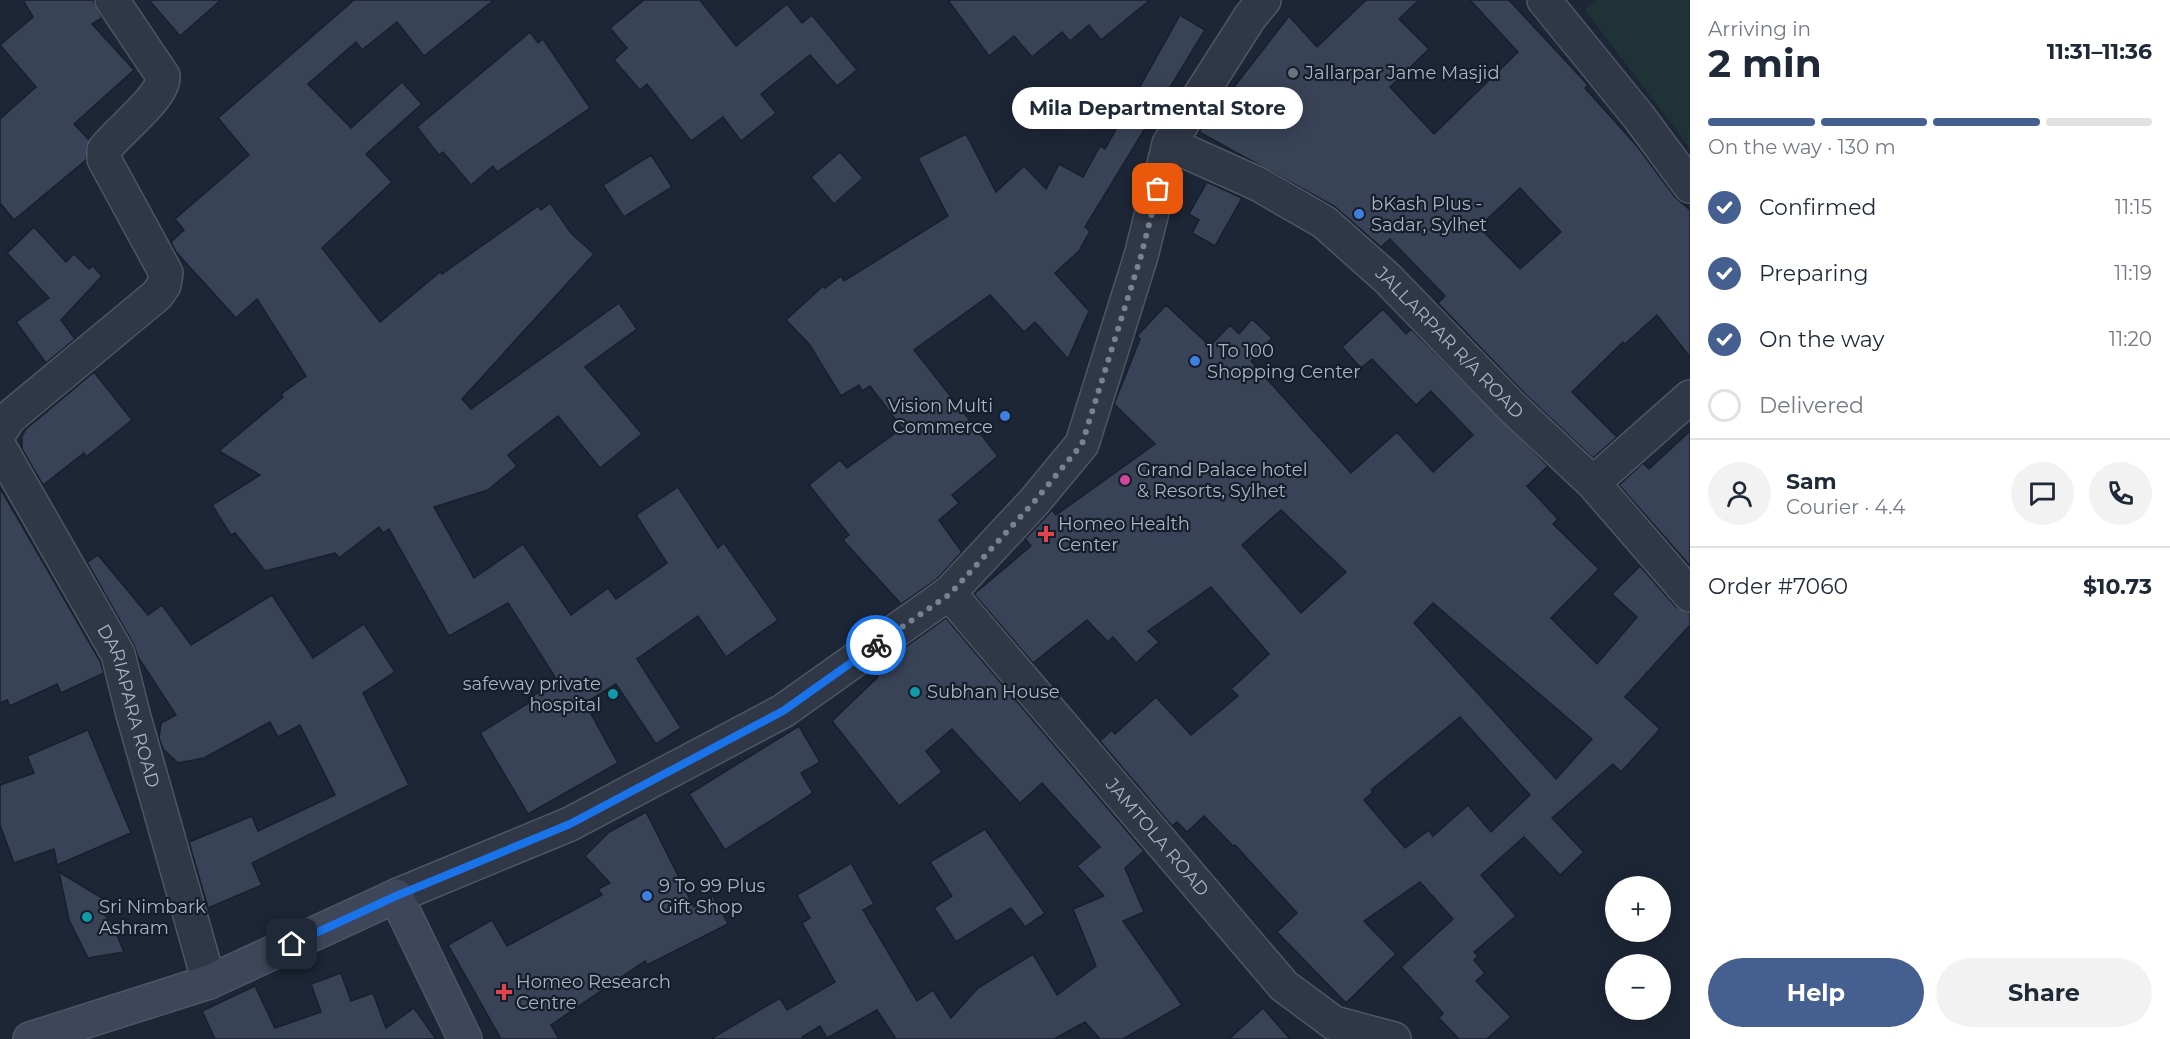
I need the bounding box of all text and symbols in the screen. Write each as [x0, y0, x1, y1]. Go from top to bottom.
text: Arriving in [1708, 17, 1811, 41]
text: 11:31–11:36 [2047, 38, 2152, 65]
text: 2 min [1708, 39, 1822, 87]
place label: Jallarpar Jame Masjid [1304, 62, 1500, 84]
marker: Jallarpar Jame Masjid [1286, 66, 1300, 80]
callout: Mila Departmental Store [1012, 87, 1304, 129]
text: Mila Departmental Store [1029, 96, 1286, 120]
text: On the way · 130 m [1708, 135, 1896, 159]
pin [1132, 163, 1183, 214]
icon: bag [1141, 172, 1174, 205]
icon: check [1708, 191, 1741, 224]
place label: bKash Plus - Sadar, Sylhet [1371, 193, 1487, 236]
text: Confirmed [1759, 194, 1876, 221]
text: 11:15 [2115, 195, 2152, 219]
marker: bKash Plus - Sadar, Sylhet [1352, 207, 1366, 221]
icon: check [1708, 257, 1741, 290]
text: Preparing [1759, 260, 1868, 287]
street label: JALLARPAR R/A ROAD [1370, 261, 1528, 423]
text: 11:19 [2114, 261, 2152, 285]
icon: check [1708, 323, 1741, 356]
text: On the way [1759, 326, 1884, 353]
text: 11:20 [2109, 327, 2152, 351]
place label: 1 To 100 Shopping Center [1207, 340, 1360, 383]
marker: 1 To 100 Shopping Center [1188, 354, 1202, 368]
text: Delivered [1759, 392, 1864, 419]
place label: Vision Multi Commerce [888, 395, 993, 438]
marker: Vision Multi Commerce [998, 409, 1012, 423]
place label: Grand Palace hotel & Resorts, Sylhet [1137, 459, 1308, 502]
button: person [1708, 462, 1771, 525]
button: chat [2011, 462, 2074, 525]
button: phone [2089, 462, 2152, 525]
text: Sam [1786, 468, 1837, 495]
marker: Grand Palace hotel & Resorts, Sylhet [1118, 473, 1132, 487]
text: Courier · 4.4 [1786, 495, 1905, 519]
place label: Homeo Health Center [1058, 513, 1190, 556]
marker: Homeo Health Center [1039, 527, 1053, 541]
text: Order #7060 [1708, 573, 1848, 600]
text: $10.73 [2083, 573, 2152, 600]
courier [846, 615, 906, 675]
street label: DARIAPARA ROAD [92, 620, 164, 790]
icon: bike [860, 629, 893, 662]
place label: safeway private hospital [463, 673, 601, 716]
place label: Subhan House [927, 681, 1060, 703]
marker: Subhan House [908, 685, 922, 699]
marker: safeway private hospital [606, 687, 620, 701]
street label: JAMTOLA ROAD [1100, 773, 1214, 901]
place label: 9 To 99 Plus Gift Shop [659, 875, 766, 918]
map controls [1605, 876, 1671, 1020]
button: + [1605, 876, 1671, 942]
marker: 9 To 99 Plus Gift Shop [640, 889, 654, 903]
place label: Sri Nimbark Ashram [99, 896, 206, 939]
marker: Sri Nimbark Ashram [80, 910, 94, 924]
pin [266, 918, 317, 969]
icon: home [275, 927, 308, 960]
button: − [1605, 954, 1671, 1020]
button: Help [1708, 958, 1924, 1027]
button: Share [1936, 958, 2152, 1027]
place label: Homeo Research Centre [516, 971, 671, 1014]
marker: Homeo Research Centre [497, 985, 511, 999]

